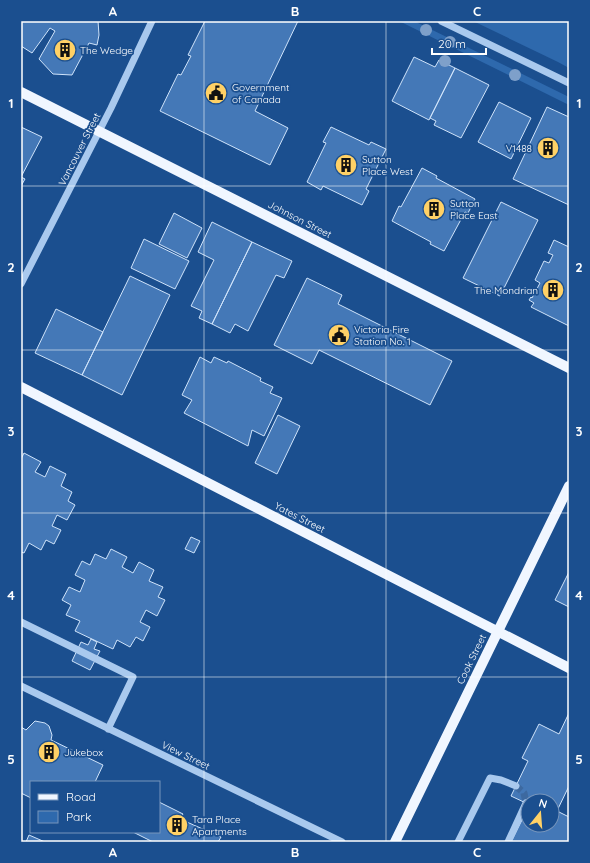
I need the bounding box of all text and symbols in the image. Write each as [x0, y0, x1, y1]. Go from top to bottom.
text: A [109, 3, 118, 19]
text: B [291, 3, 299, 19]
text: C [473, 3, 481, 19]
scale bar [432, 30, 486, 56]
text: 20 m [438, 36, 466, 51]
building icon: The Wedge [52, 37, 78, 63]
place label: The Wedge [80, 44, 133, 57]
public building icon: Government of Canada [203, 80, 229, 106]
place label: Government of Canada [232, 81, 290, 106]
text: 1 [8, 95, 14, 111]
text: 1 [576, 95, 582, 111]
street label: Vancouver Street [55, 110, 104, 188]
building icon: V1488 [535, 135, 561, 161]
place label: V1488 [506, 142, 532, 155]
building icon: Sutton Place West [333, 152, 359, 178]
place label: Sutton Place West [362, 153, 414, 178]
building icon: Sutton Place East [421, 196, 447, 222]
place label: Sutton Place East [450, 197, 498, 222]
street label: Johnson Street [266, 198, 334, 241]
text: 2 [7, 259, 15, 275]
text: 2 [575, 259, 583, 275]
building icon: The Mondrian [540, 277, 566, 303]
place label: The Mondrian [474, 284, 538, 297]
public building icon: Victoria Fire Station No. 1 [326, 322, 352, 348]
place label: Victoria Fire Station No. 1 [354, 323, 411, 348]
text: 3 [8, 423, 15, 439]
text: 3 [576, 423, 583, 439]
street label: Yates Street [272, 499, 328, 536]
text: 4 [7, 587, 15, 603]
text: 4 [575, 587, 583, 603]
street label: Cook Street [454, 632, 489, 686]
street label: View Street [160, 738, 213, 773]
building icon: Jukebox [36, 739, 62, 765]
place label: Jukebox [64, 746, 103, 759]
text: 5 [7, 751, 15, 767]
text: 5 [575, 751, 583, 767]
legend [30, 781, 160, 833]
text: Road [66, 789, 96, 804]
north arrow [520, 793, 560, 833]
text: N [537, 796, 549, 811]
text: Park [66, 809, 91, 824]
building icon: Tara Place Apartments [164, 812, 190, 838]
place label: Tara Place Apartments [192, 813, 247, 838]
text: A [109, 844, 118, 860]
text: B [291, 844, 299, 860]
text: C [473, 844, 481, 860]

